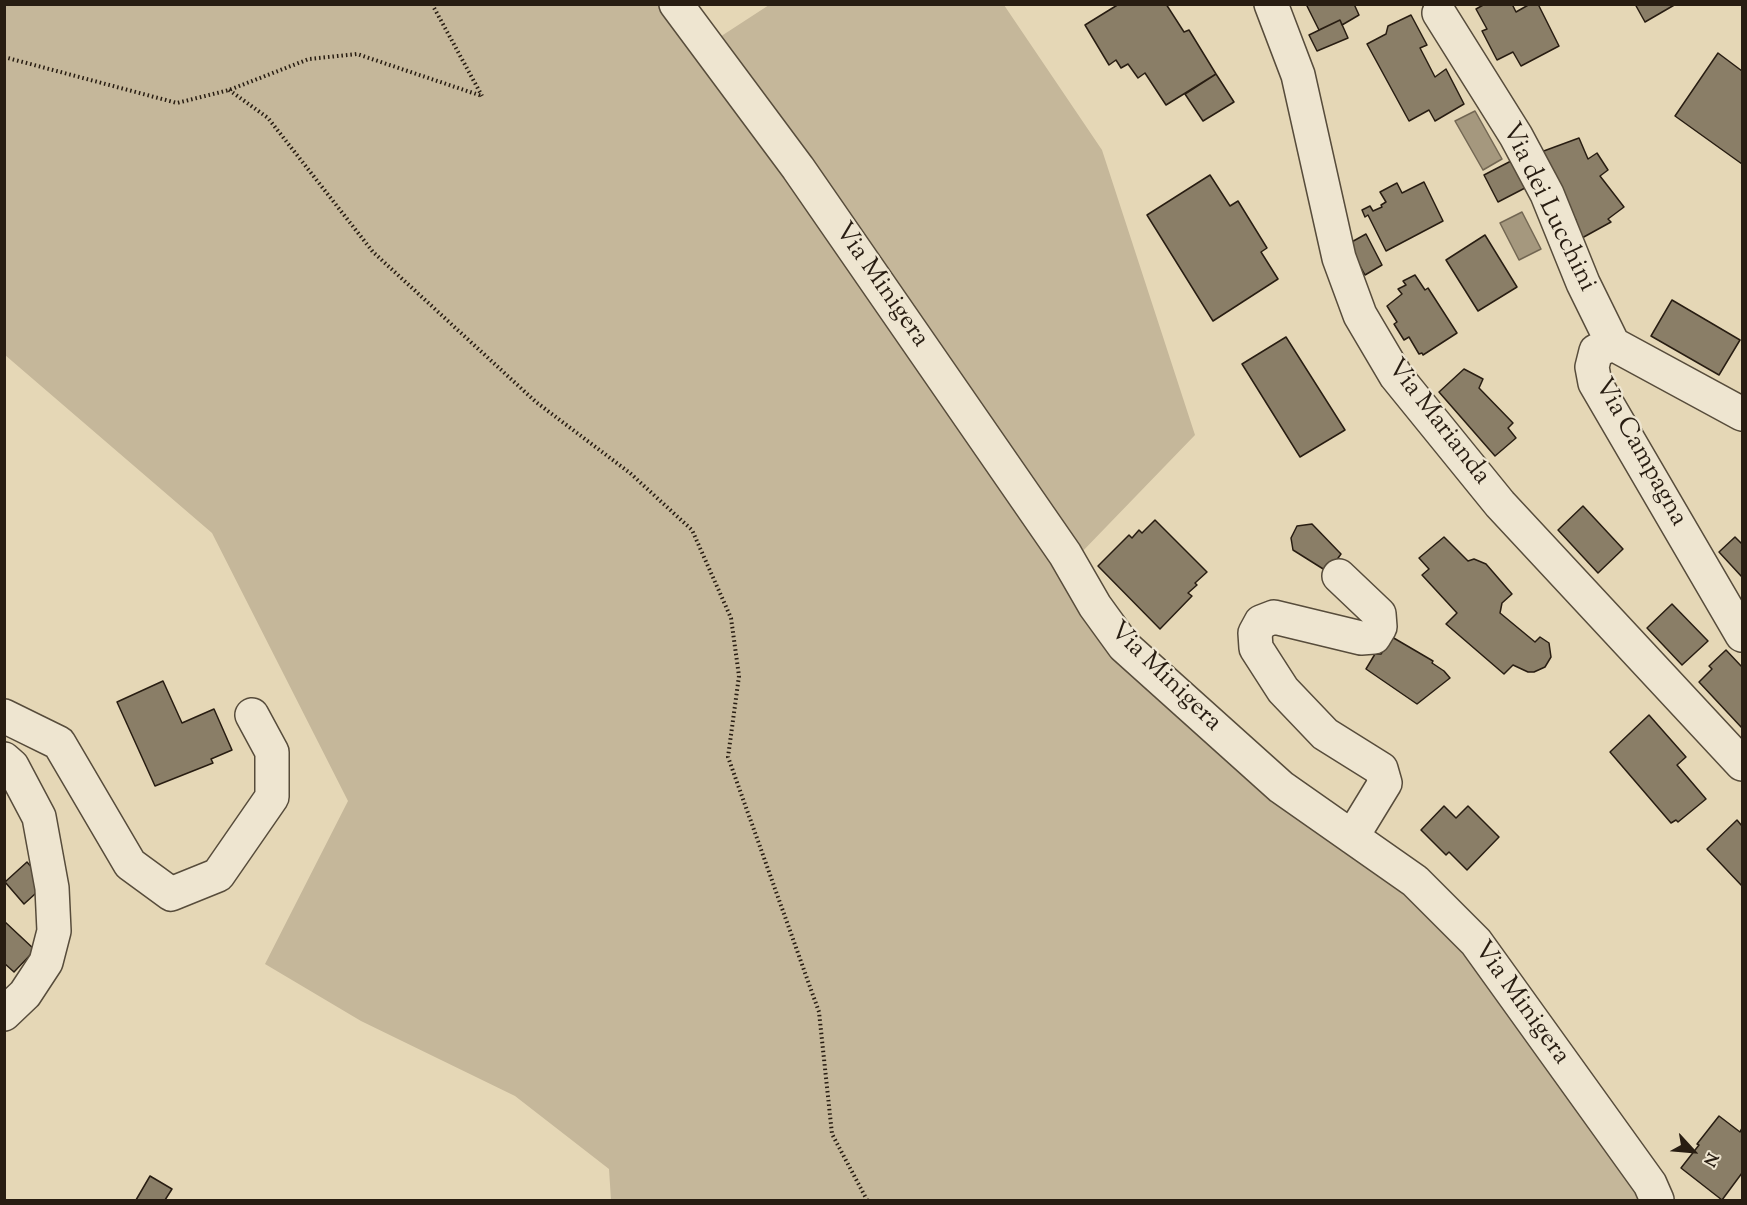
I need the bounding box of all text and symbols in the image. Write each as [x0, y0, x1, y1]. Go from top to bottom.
street label: Via dei Lucchini [1493, 119, 1601, 297]
street label: Via Minigera [826, 218, 934, 354]
street label: Via Marianda [1378, 354, 1496, 492]
street label: Via Campagna [1586, 374, 1692, 532]
street label: Via Minigera [1101, 617, 1227, 739]
street label: Via Minigera [1465, 936, 1575, 1072]
north arrow [1663, 1121, 1723, 1181]
text: N [1696, 1148, 1723, 1170]

